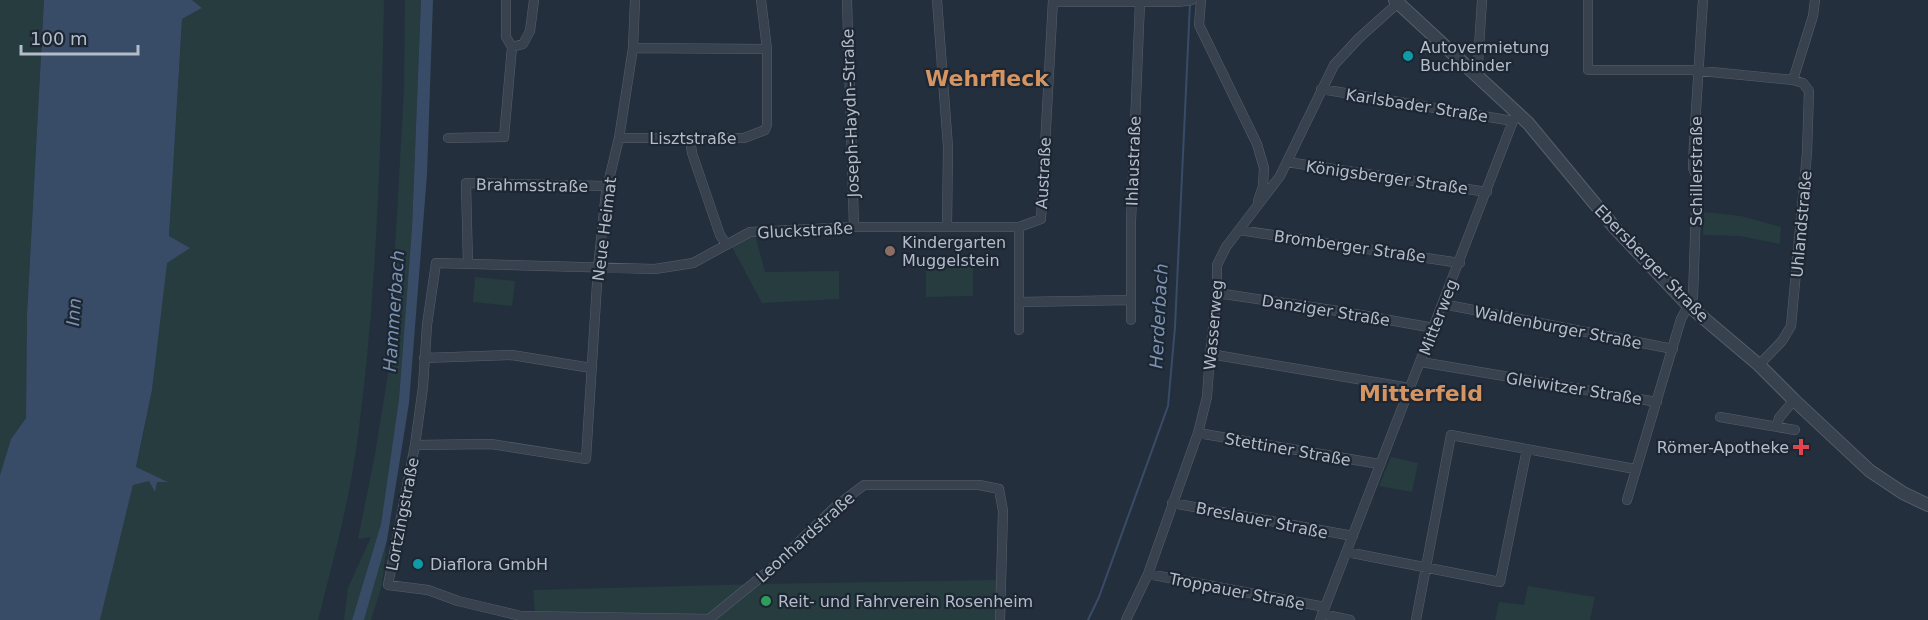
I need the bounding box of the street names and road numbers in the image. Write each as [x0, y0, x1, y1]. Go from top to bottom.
street label: Joseph-Haydn-Straße [838, 28, 863, 199]
street label: Karlsbader Straße [1344, 85, 1489, 126]
street label: Ihlaustraße [1122, 116, 1145, 206]
street label: Schillerstraße [1687, 116, 1706, 226]
street label: Lisztstraße [649, 129, 737, 148]
street label: Austraße [1032, 137, 1055, 209]
street label: Königsberger Straße [1305, 157, 1469, 198]
street label: Uhlandstraße [1787, 170, 1816, 278]
street label: Brahmsstraße [476, 175, 588, 196]
street label: Neue Heimat [589, 176, 620, 282]
street label: Ebersberger Straße [1591, 201, 1713, 326]
street label: Gluckstraße [757, 219, 853, 242]
street label: Bromberger Straße [1273, 226, 1427, 267]
street label: Mitterweg [1415, 276, 1462, 358]
street label: Wasserweg [1200, 279, 1227, 371]
street label: Danziger Straße [1260, 291, 1391, 330]
street label: Waldenburger Straße [1473, 302, 1643, 353]
street label: Gleiwitzer Straße [1504, 368, 1643, 409]
street label: Stettiner Straße [1223, 429, 1352, 470]
street label: Lortzingstraße [382, 456, 423, 573]
street label: Leonhardstraße [752, 488, 858, 586]
street label: Breslauer Straße [1194, 498, 1329, 543]
street label: Troppauer Straße [1166, 569, 1306, 614]

